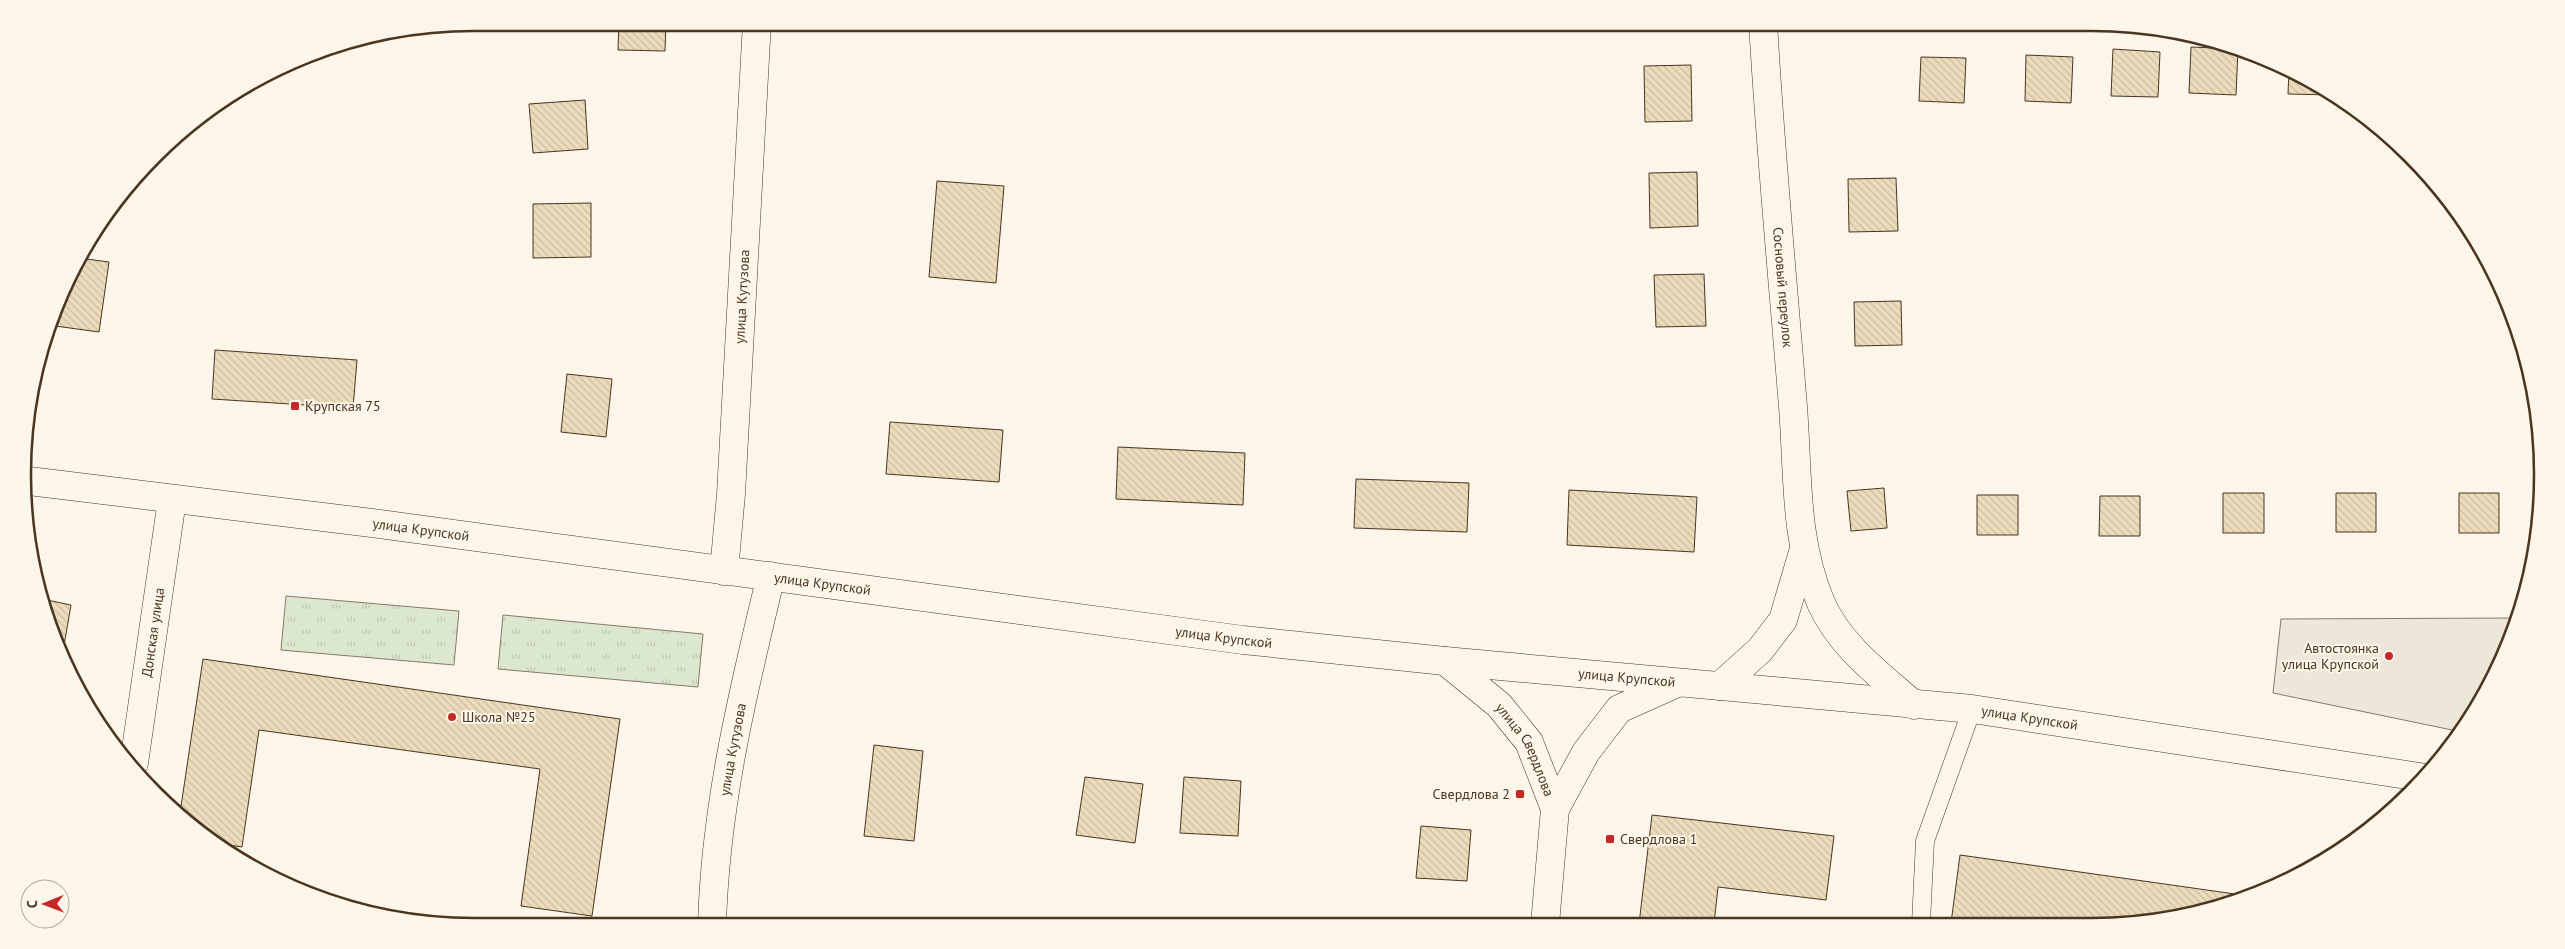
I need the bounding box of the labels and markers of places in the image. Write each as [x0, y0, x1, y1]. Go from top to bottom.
place label: Крупская 75 [305, 397, 381, 415]
marker: Крупская 75 [289, 400, 301, 412]
place label: Автостоянка улица Крупской [2282, 639, 2379, 673]
marker: Автостоянка улица Крупской [2383, 650, 2395, 662]
place label: Школа №25 [462, 708, 536, 726]
marker: Школа №25 [446, 711, 458, 723]
place label: Свердлова 2 [1433, 785, 1510, 803]
marker: Свердлова 2 [1514, 788, 1526, 800]
place label: Свердлова 1 [1620, 830, 1697, 848]
marker: Свердлова 1 [1604, 833, 1616, 845]

